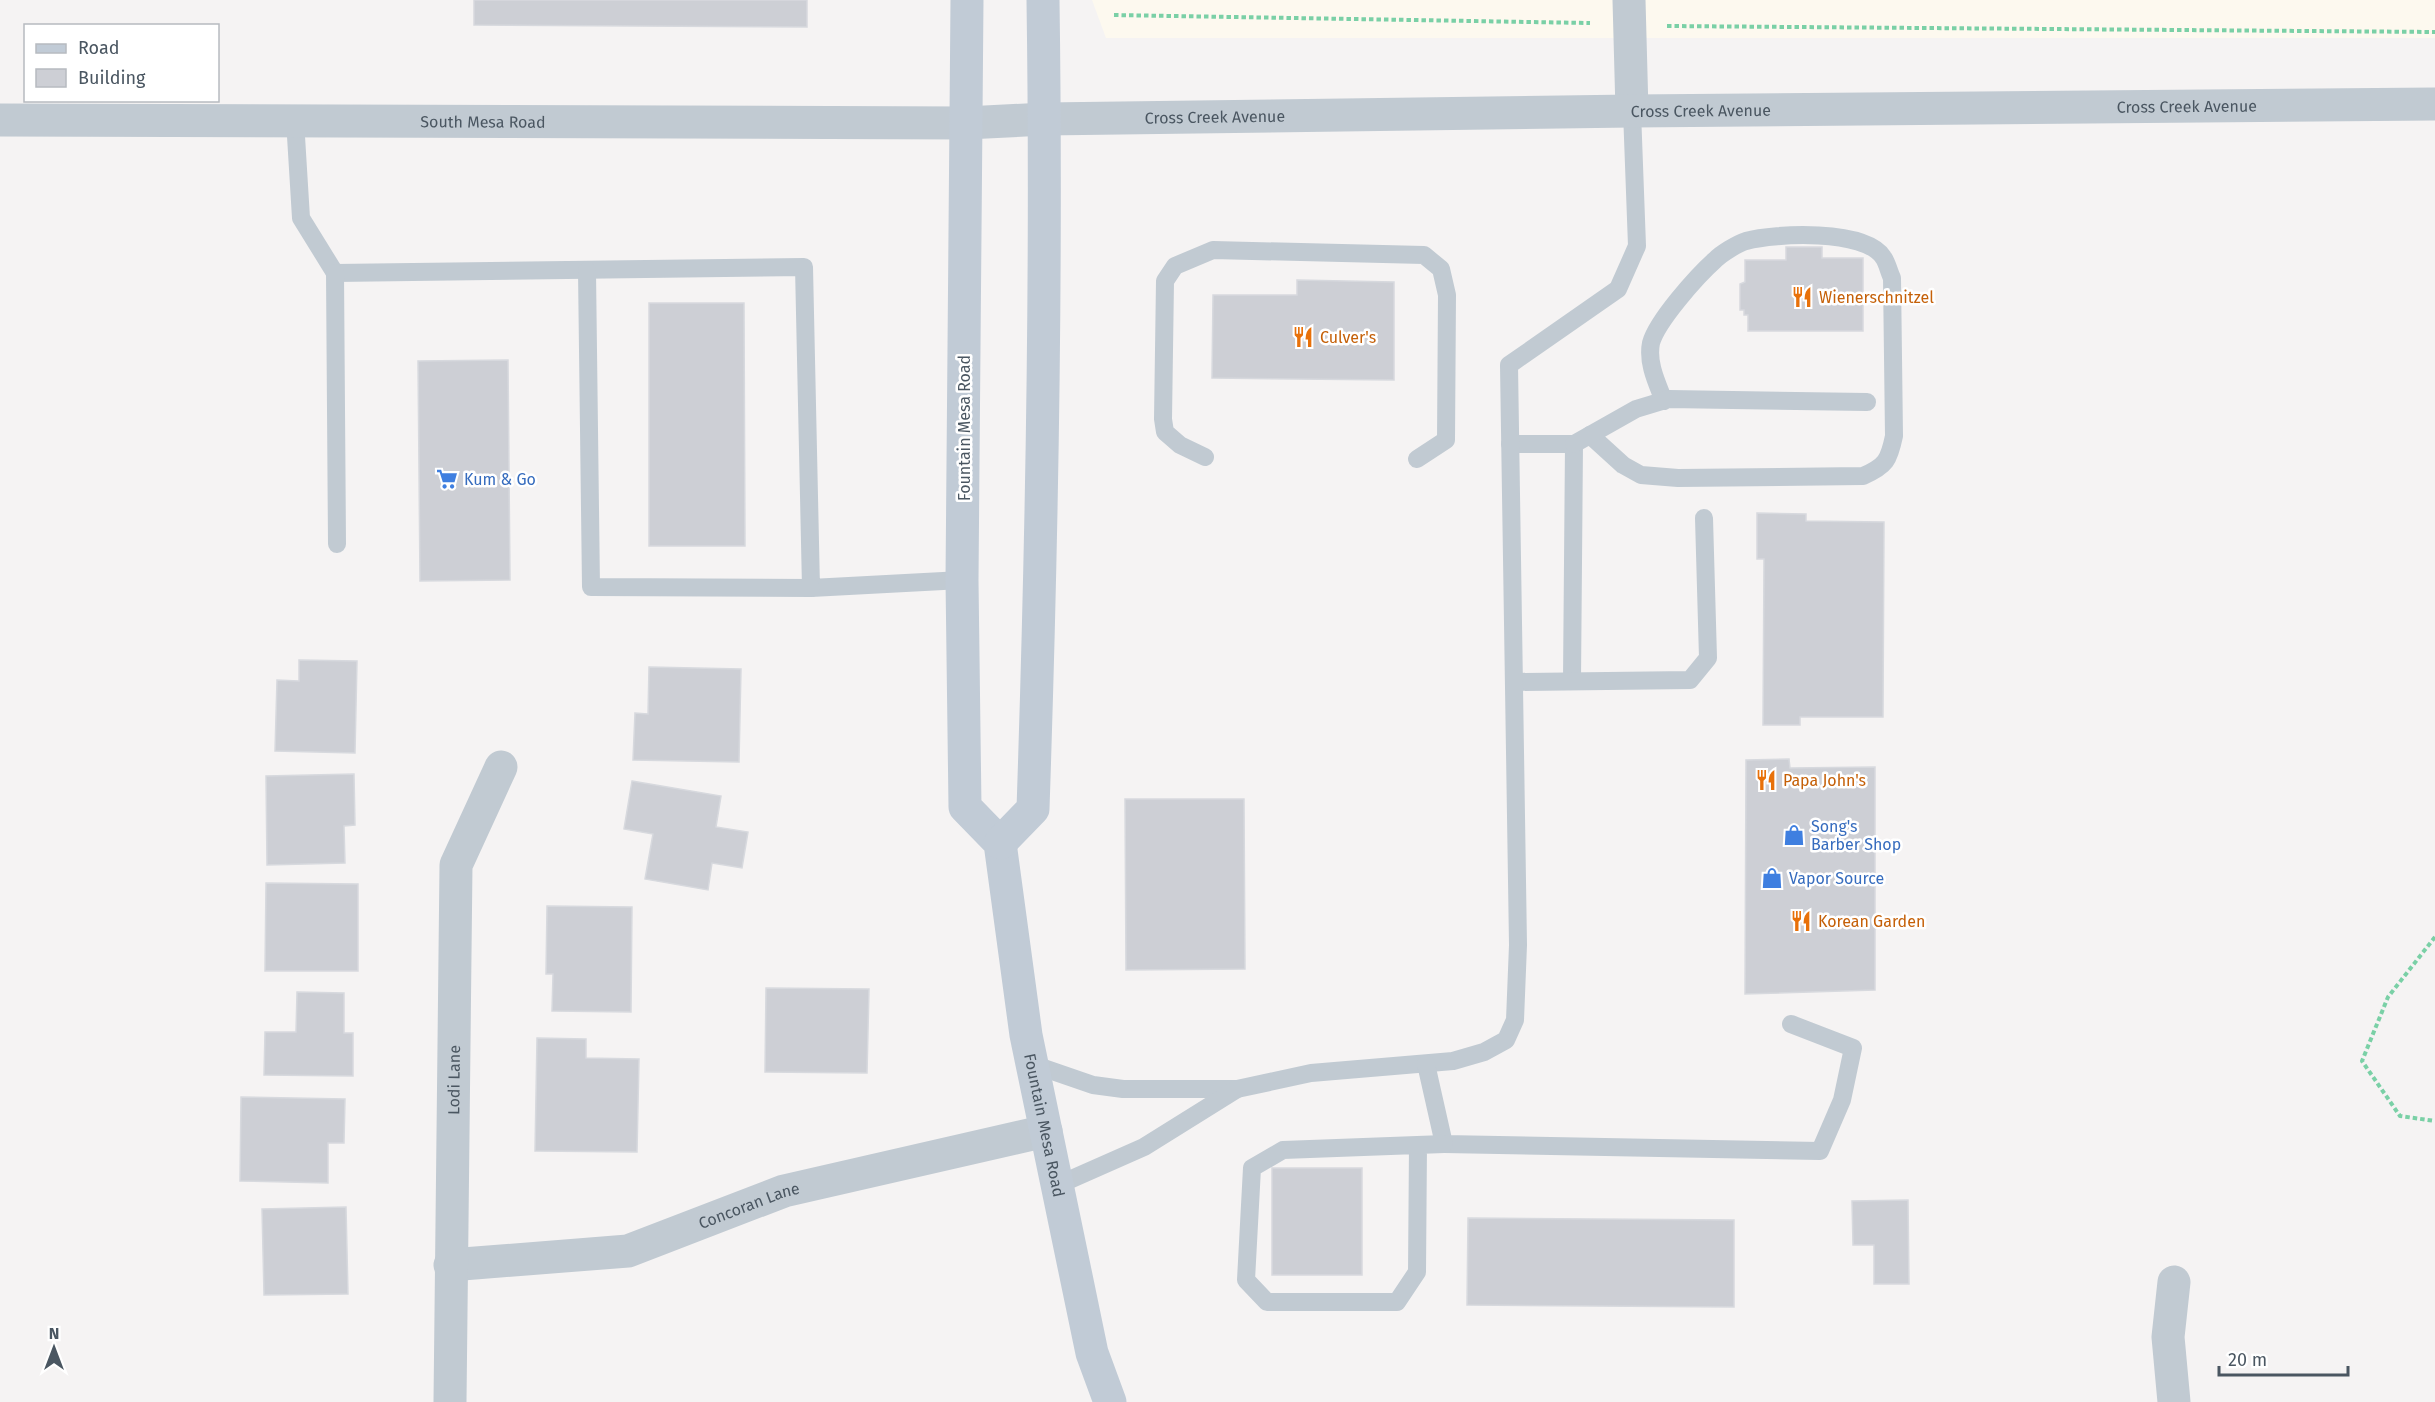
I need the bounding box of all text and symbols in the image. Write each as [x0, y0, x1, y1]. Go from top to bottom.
legend [24, 24, 219, 102]
text: Road [78, 37, 120, 59]
text: Building [78, 67, 146, 89]
street label: Cross Creek Avenue [2117, 97, 2257, 117]
street label: Cross Creek Avenue [1631, 101, 1771, 121]
street label: Cross Creek Avenue [1145, 107, 1285, 128]
street label: South Mesa Road [420, 112, 546, 132]
restaurant icon: Wienerschnitzel [1790, 285, 1814, 309]
place label: Wienerschnitzel [1819, 288, 1934, 307]
restaurant icon: Culver's [1291, 325, 1315, 349]
place label: Culver's [1320, 328, 1376, 347]
street label: Fountain Mesa Road [955, 355, 974, 501]
supermarket icon: Kum & Go [435, 467, 459, 491]
place label: Kum & Go [464, 470, 536, 489]
restaurant icon: Papa John's [1754, 768, 1778, 792]
place label: Papa John's [1783, 771, 1866, 790]
place label: Song's Barber Shop [1811, 817, 1901, 854]
shop icon: Song's Barber Shop [1782, 823, 1806, 847]
shop icon: Vapor Source [1760, 866, 1784, 890]
place label: Vapor Source [1789, 869, 1884, 888]
restaurant icon: Korean Garden [1789, 909, 1813, 933]
place label: Korean Garden [1818, 912, 1925, 931]
street label: Lodi Lane [444, 1045, 464, 1115]
street label: Fountain Mesa Road [1020, 1052, 1068, 1199]
street label: Concoran Lane [696, 1179, 802, 1233]
north arrow [24, 1318, 84, 1378]
text: N [49, 1324, 59, 1343]
scale bar [2219, 1339, 2348, 1377]
text: 20 m [2228, 1349, 2267, 1371]

